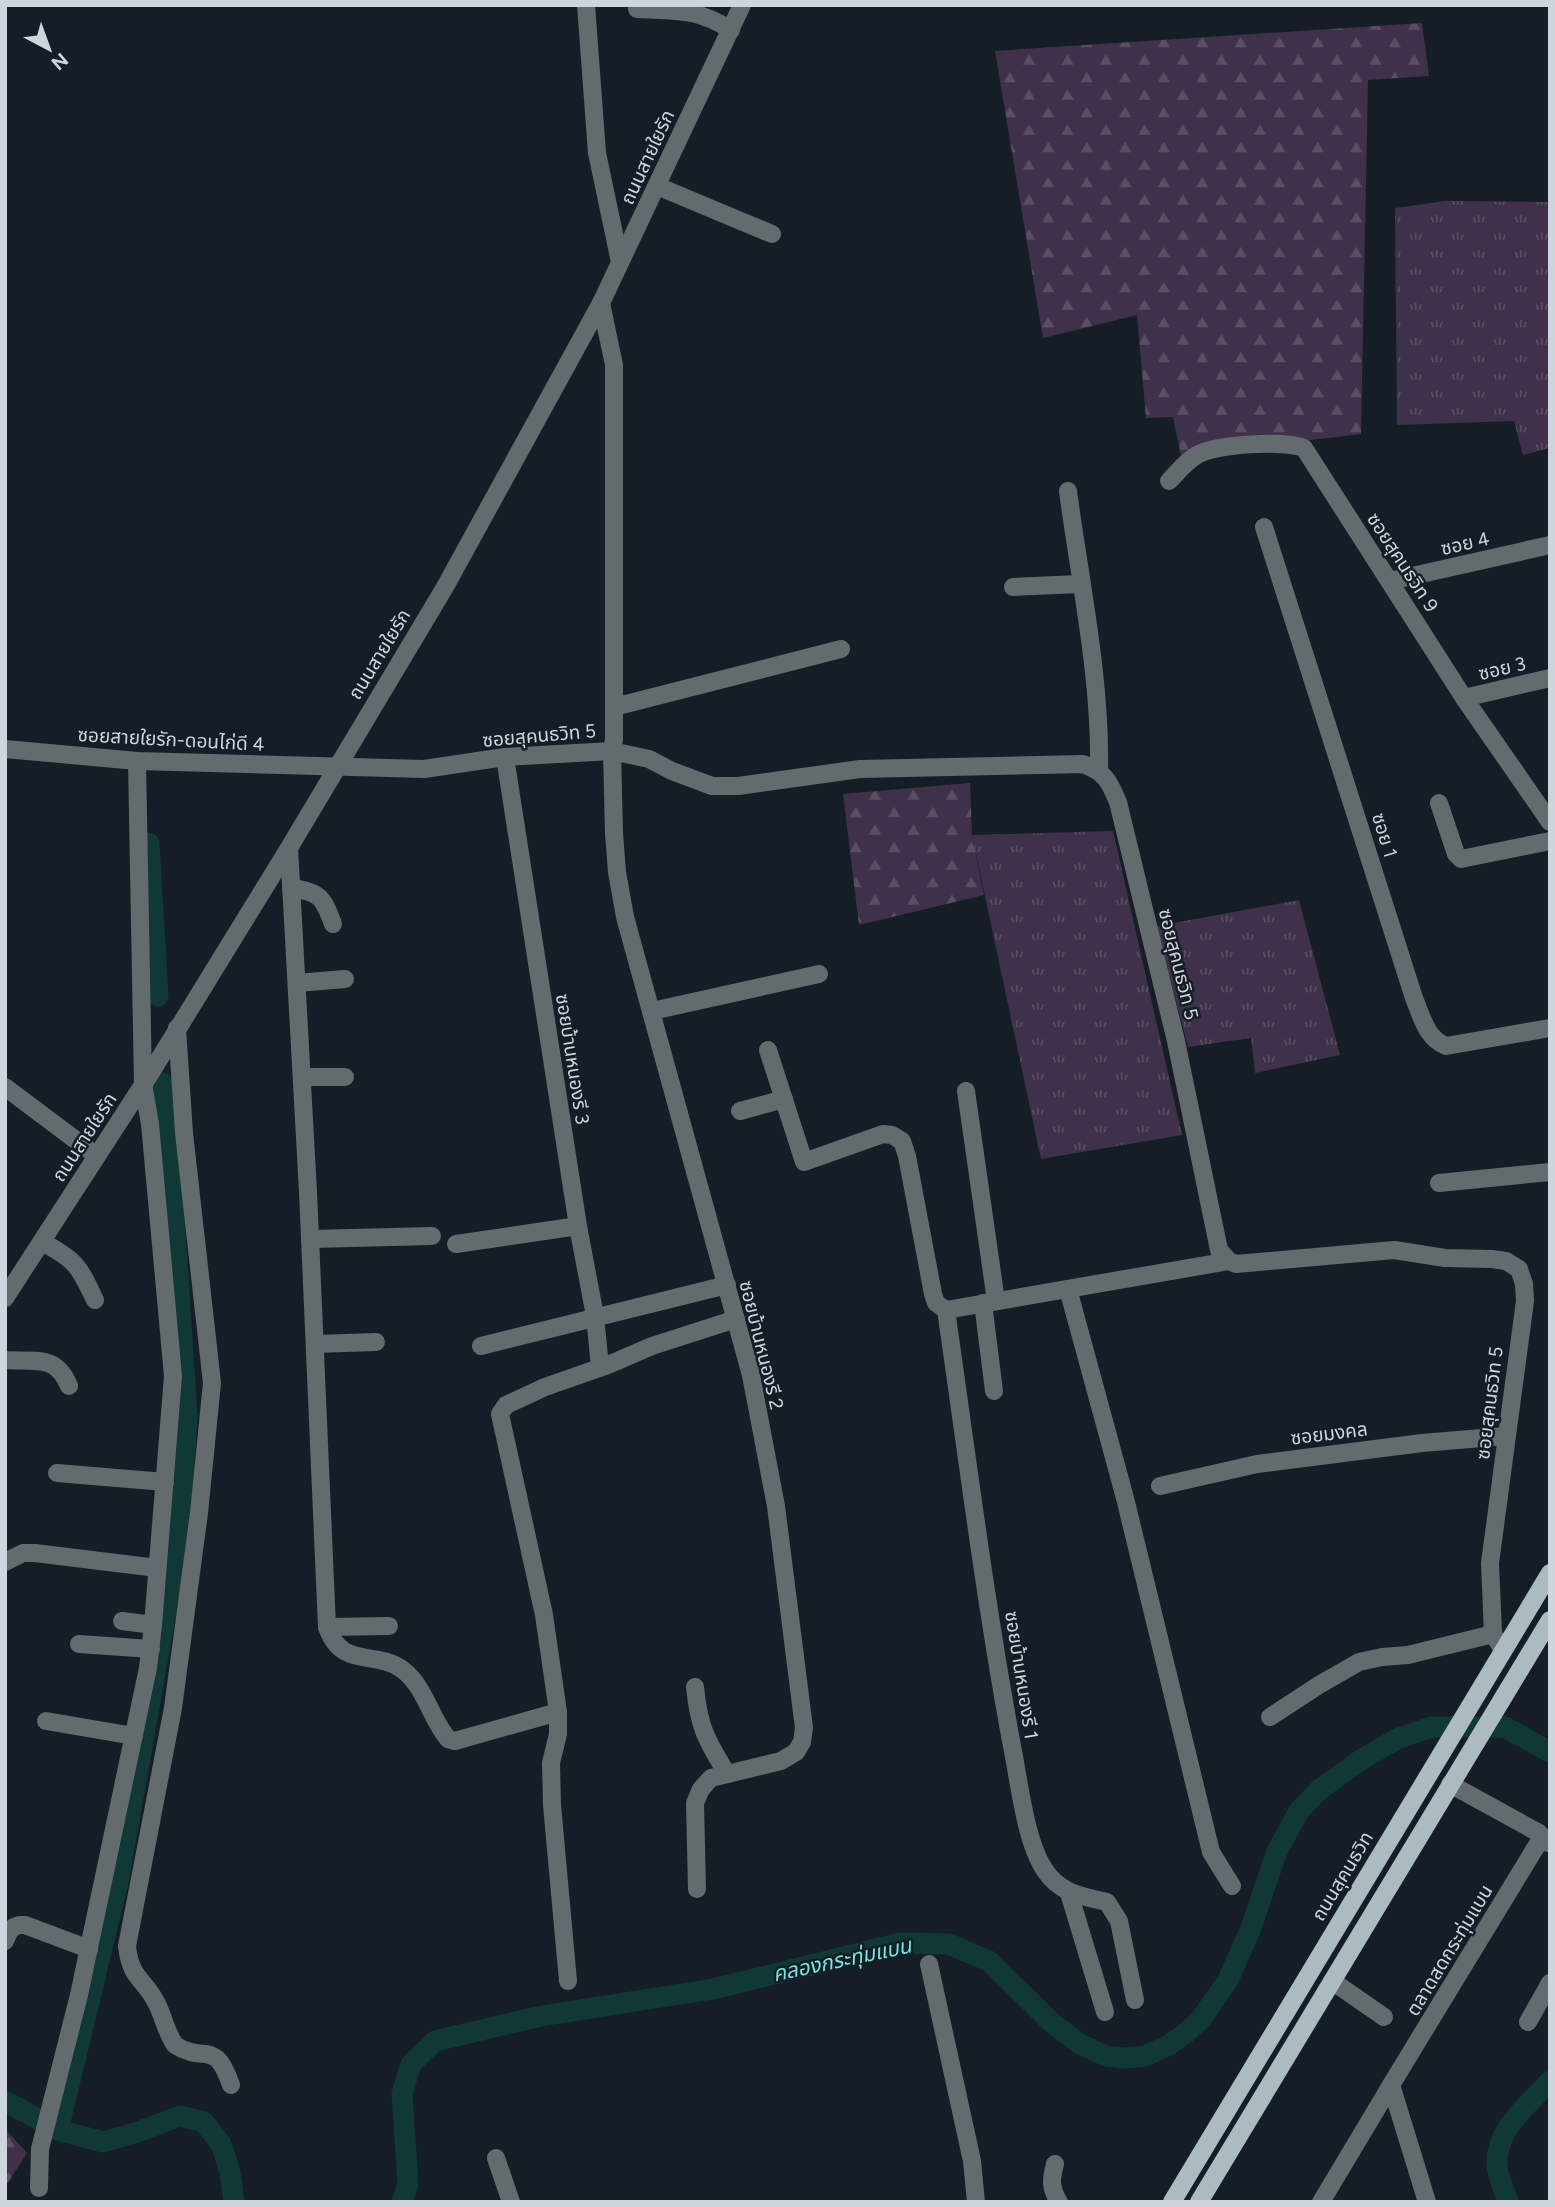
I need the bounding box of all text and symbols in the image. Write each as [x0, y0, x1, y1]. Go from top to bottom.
north arrow [14, 14, 84, 84]
text: N [47, 48, 73, 75]
street label: ถนนสายใยรัก [616, 106, 679, 208]
street label: ซอยสุคนธวิท 9 [1362, 508, 1443, 616]
street label: ซอย 4 [1439, 527, 1492, 560]
street label: ถนนสายใยรัก [343, 605, 415, 704]
street label: ซอย 3 [1476, 652, 1528, 685]
street label: ซอยสุคนธวิท 5 [481, 719, 597, 752]
street label: ซอยสายใยรัก-ดอนไก่ดี 4 [77, 723, 265, 756]
street label: ซอย 1 [1367, 810, 1402, 860]
street label: ซอยสุคนธวิท 5 [1154, 906, 1203, 1022]
street label: ซอยบ้านหนองรี 3 [551, 992, 594, 1126]
street label: ถนนสายใยรัก [47, 1088, 122, 1186]
street label: ซอยบ้านหนองรี 2 [734, 1278, 789, 1412]
street label: ซอยสุคนธวิท 5 [1471, 1345, 1508, 1461]
street label: ซอยมงคล [1289, 1417, 1369, 1450]
street label: ซอยบ้านหนองรี 1 [1000, 1609, 1043, 1741]
street label: ถนนสุคนธวิท [1307, 1827, 1378, 1925]
street label: ตลาดสดกระทุ่มแบน [1401, 1880, 1498, 2020]
water label: คลองกระทุ่มแบน [770, 1932, 915, 1987]

